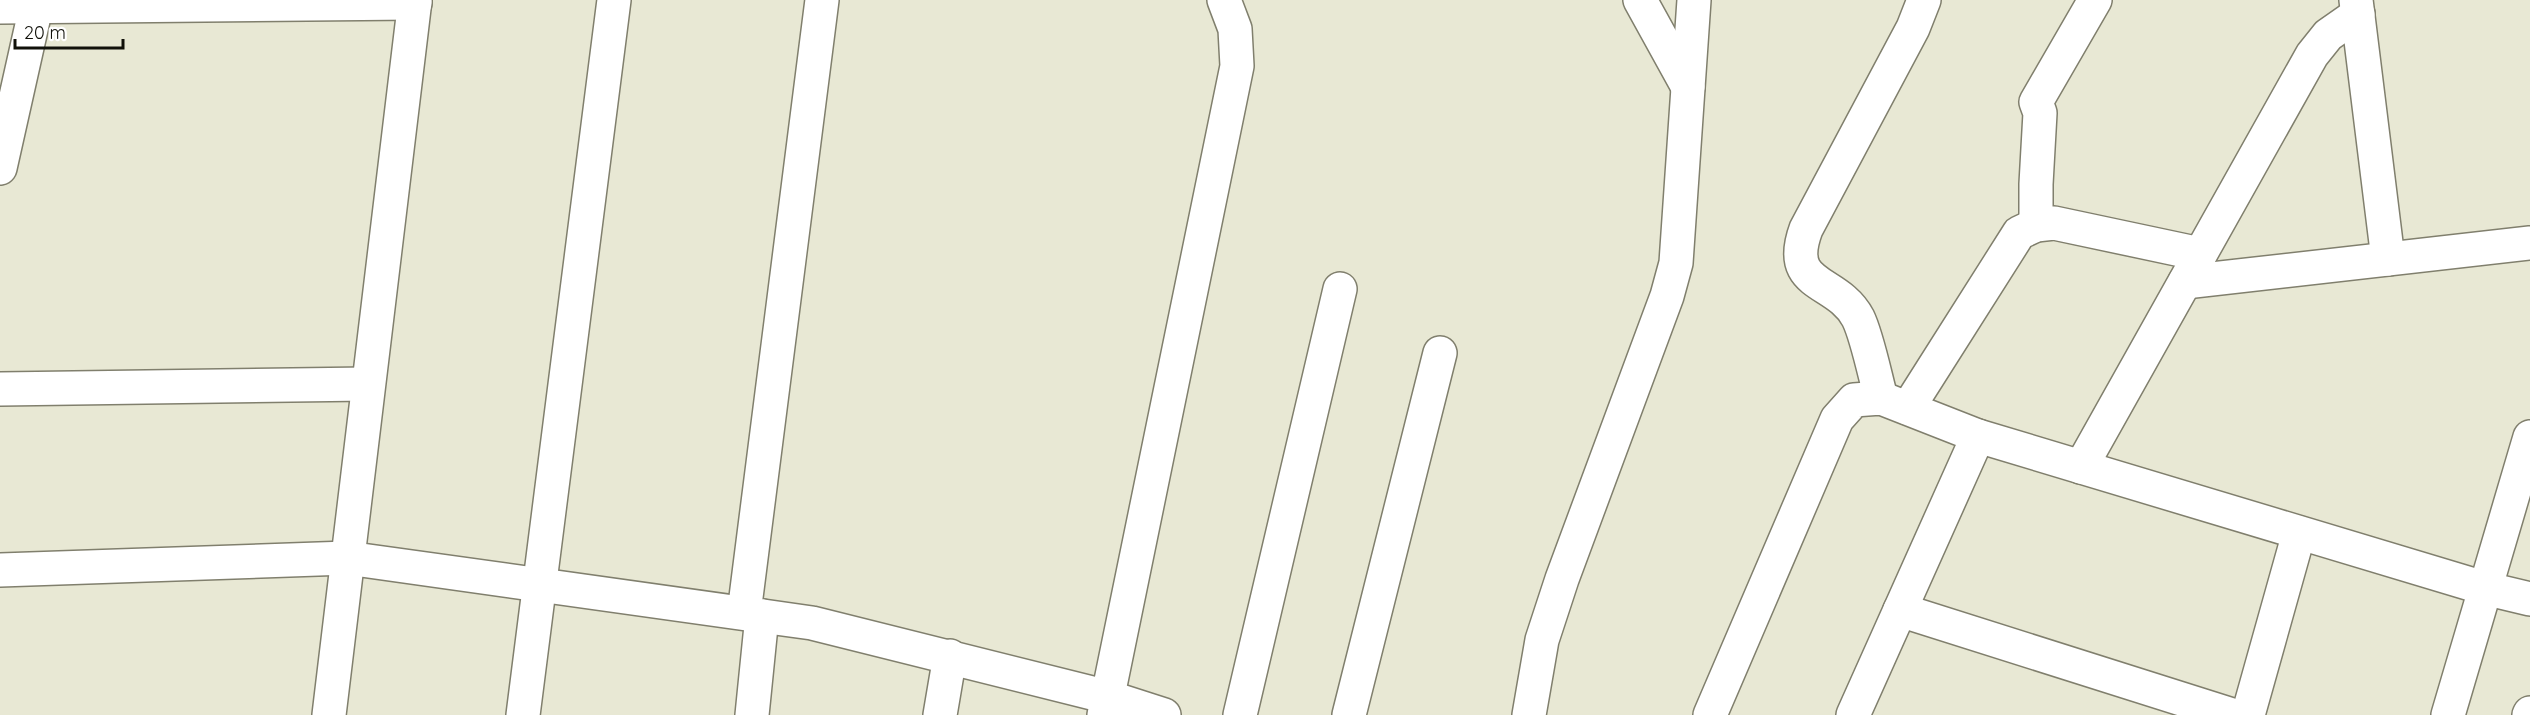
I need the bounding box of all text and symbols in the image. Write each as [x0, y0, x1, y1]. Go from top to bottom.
scale bar [15, 12, 123, 50]
text: 20 m [24, 21, 66, 44]

